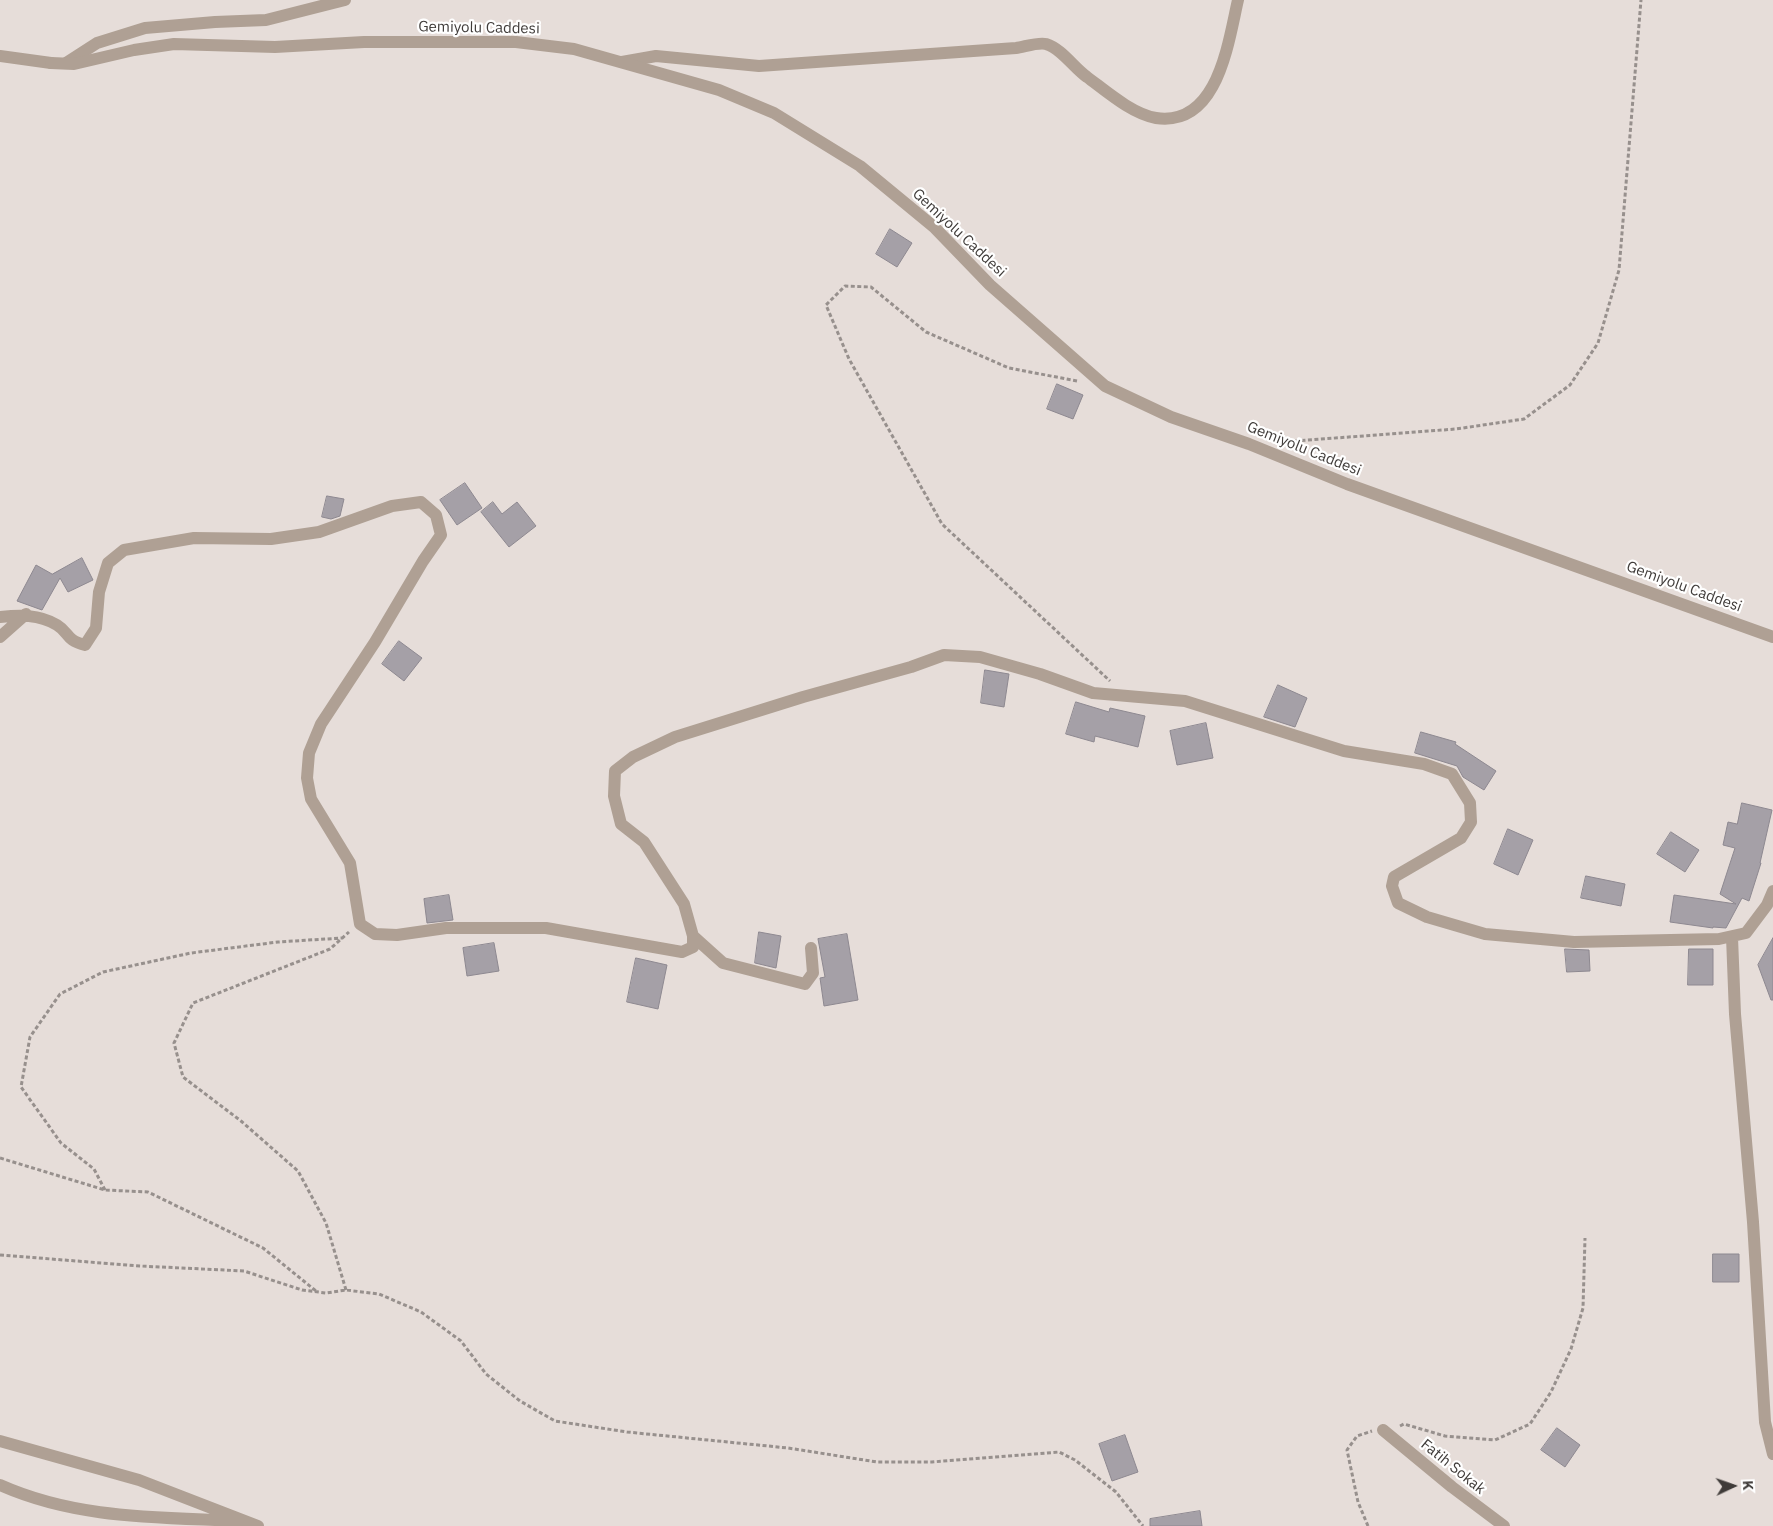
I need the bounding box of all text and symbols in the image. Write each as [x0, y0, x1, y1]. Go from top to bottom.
street label: Gemiyolu Caddesi [418, 18, 540, 38]
street label: Gemiyolu Caddesi [908, 185, 1010, 281]
street label: Gemiyolu Caddesi [1244, 418, 1364, 480]
street label: Gemiyolu Caddesi [1624, 558, 1744, 616]
street label: Fatih Sokak [1417, 1436, 1489, 1498]
north arrow [1708, 1461, 1758, 1511]
text: K [1739, 1480, 1757, 1491]

